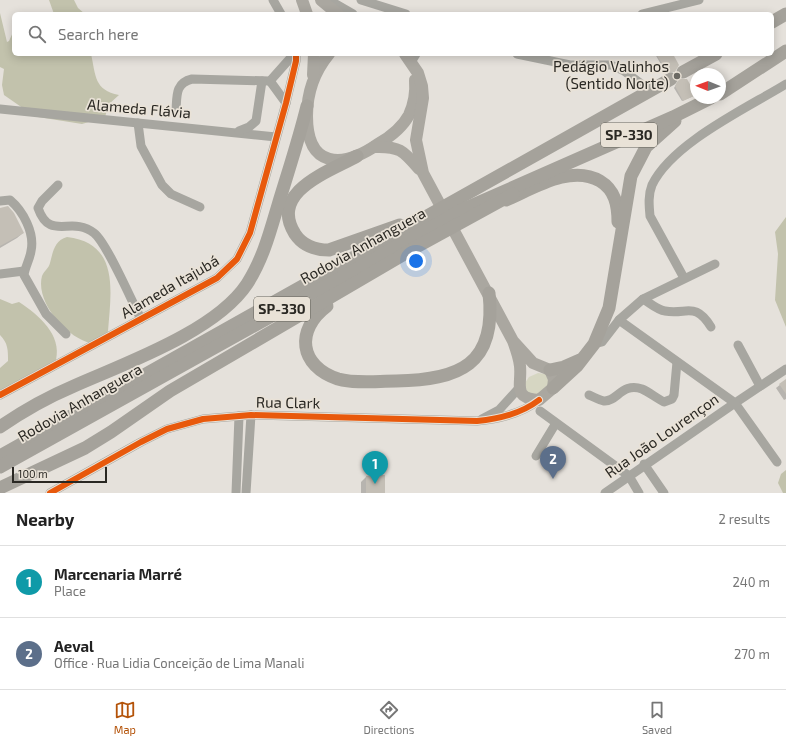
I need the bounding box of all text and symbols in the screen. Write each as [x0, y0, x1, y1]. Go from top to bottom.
search box [12, 12, 774, 56]
icon: search [26, 23, 48, 45]
text: Search here [58, 25, 139, 43]
place label: Pedágio Valinhos (Sentido Norte) [553, 57, 669, 92]
north arrow [690, 68, 726, 104]
marker: Pedágio Valinhos (Sentido Norte) [672, 71, 682, 81]
street label: Alameda Flávia [86, 95, 192, 122]
road number: SP-330 [601, 123, 657, 147]
street label: Rodovia Anhanguera [297, 203, 428, 287]
street label: Alameda Itajubá [117, 251, 222, 322]
your location [406, 251, 426, 271]
road number: SP-330 [254, 297, 310, 321]
street label: Rodovia Anhanguera [14, 359, 145, 445]
street label: Rua João Lourençon [601, 389, 722, 482]
street label: Rua Clark [256, 392, 321, 412]
pin: 2 [540, 446, 566, 479]
pin: 1 [362, 451, 388, 484]
scale bar [12, 465, 107, 484]
text: 100 m [18, 467, 48, 480]
text: Nearby [16, 509, 74, 529]
text: 2 results [718, 511, 770, 527]
text: Marcenaria Marré [54, 565, 182, 583]
text: 1 [26, 574, 32, 590]
text: 240 m [733, 574, 770, 590]
text: Place [54, 583, 86, 599]
text: Aeval [54, 637, 94, 655]
text: 2 [25, 646, 33, 662]
text: 270 m [734, 646, 770, 662]
text: Office · Rua Lidia Conceição de Lima Manali [54, 655, 305, 671]
tab: Map [114, 699, 136, 736]
tab: Directions [364, 699, 414, 736]
tab: Saved [642, 699, 672, 736]

